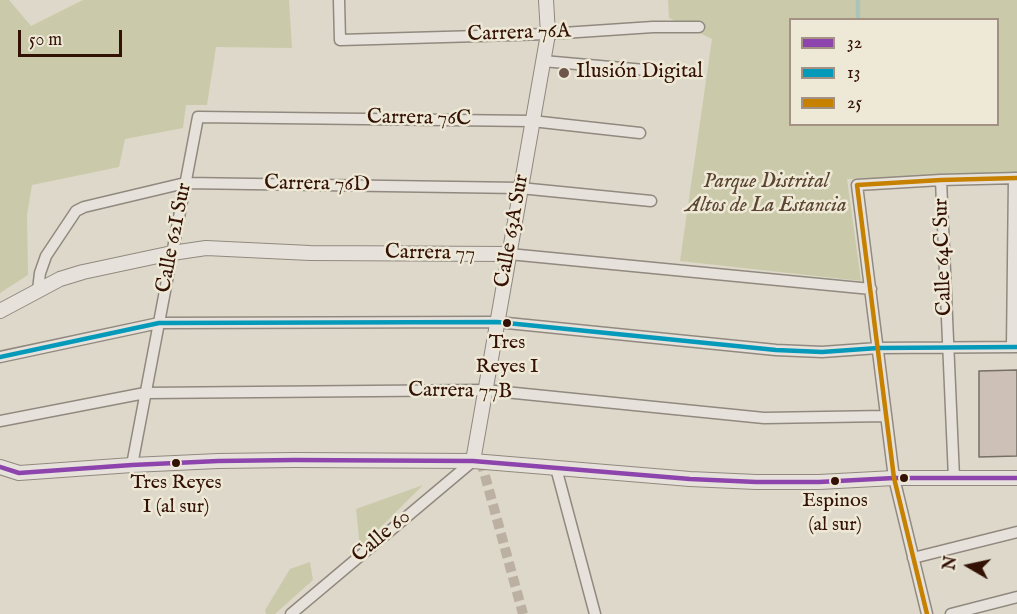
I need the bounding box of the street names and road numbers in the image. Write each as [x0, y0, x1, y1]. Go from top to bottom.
street label: Carrera 76A [467, 20, 571, 48]
street label: Carrera 76C [367, 105, 471, 133]
street label: Carrera 76D [264, 171, 370, 199]
street label: Calle 63A Sur [491, 172, 535, 290]
street label: Calle 62I Sur [152, 181, 198, 295]
street label: Calle 64C Sur [929, 198, 959, 316]
street label: Carrera 77 [385, 241, 475, 267]
street label: Carrera 77B [408, 378, 512, 406]
street label: Calle 60 [348, 505, 416, 569]

